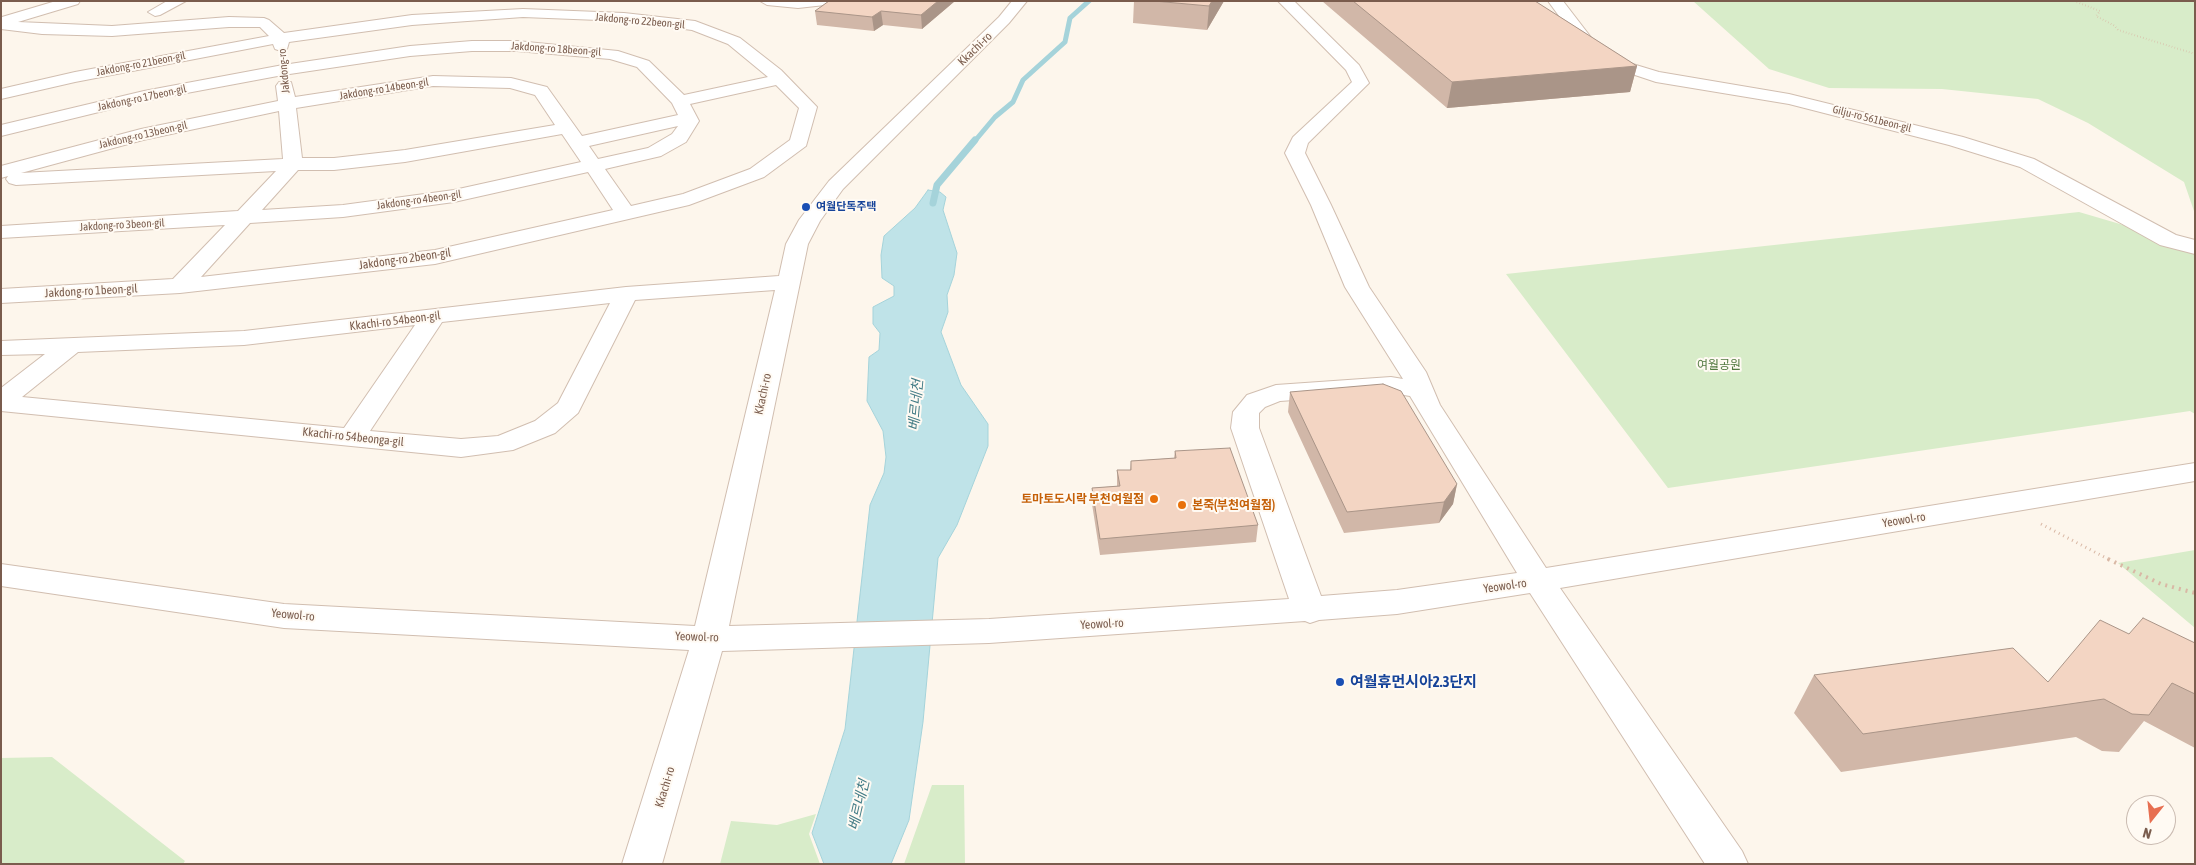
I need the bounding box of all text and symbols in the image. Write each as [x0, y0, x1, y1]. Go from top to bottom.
street label: Jakdong-ro 22beon-gil [594, 10, 686, 32]
street label: Kkachi-ro [955, 29, 995, 69]
street label: Jakdong-ro 18beon-gil [511, 39, 601, 59]
street label: Jakdong-ro [275, 48, 293, 94]
street label: Jakdong-ro 21beon-gil [95, 49, 187, 79]
street label: Jakdong-ro 14beon-gil [338, 75, 430, 103]
street label: Jakdong-ro 17beon-gil [96, 82, 188, 114]
street label: Gilju-ro 561beon-gil [1831, 103, 1913, 135]
street label: Jakdong-ro 13beon-gil [98, 118, 188, 152]
street label: Jakdong-ro 4beon-gil [376, 188, 462, 212]
place label: 여월단독주택 [816, 200, 877, 214]
marker: 여월단독주택 [800, 201, 812, 213]
street label: Jakdong-ro 3beon-gil [79, 216, 165, 234]
street label: Jakdong-ro 2beon-gil [358, 245, 452, 273]
street label: Jakdong-ro 1beon-gil [44, 281, 138, 301]
street label: Kkachi-ro 54beon-gil [349, 308, 441, 334]
park label: 여월공원 [1697, 358, 1741, 372]
street label: Kkachi-ro [752, 372, 774, 416]
water label: 베르네천 [905, 379, 927, 431]
street label: Kkachi-ro 54beonga-gil [302, 425, 404, 449]
place label: 토마토도시락 부천여월점 [1021, 492, 1144, 506]
marker: 토마토도시락 부천여월점 [1148, 493, 1160, 505]
place label: 본죽(부천여월점) [1192, 498, 1275, 512]
marker: 본죽(부천여월점) [1176, 499, 1188, 511]
street label: Yeowol-ro [1881, 509, 1927, 531]
street label: Yeowol-ro [1482, 576, 1528, 596]
street label: Yeowol-ro [271, 606, 315, 624]
street label: Yeowol-ro [1080, 616, 1124, 632]
street label: Yeowol-ro [675, 629, 719, 645]
place label: 여월휴먼시아2.3단지 [1350, 673, 1477, 691]
marker: 여월휴먼시아2.3단지 [1334, 676, 1346, 688]
street label: Kkachi-ro [652, 765, 678, 809]
water label: 베르네천 [845, 778, 873, 832]
north arrow [2126, 795, 2176, 845]
text: N [2141, 825, 2153, 842]

